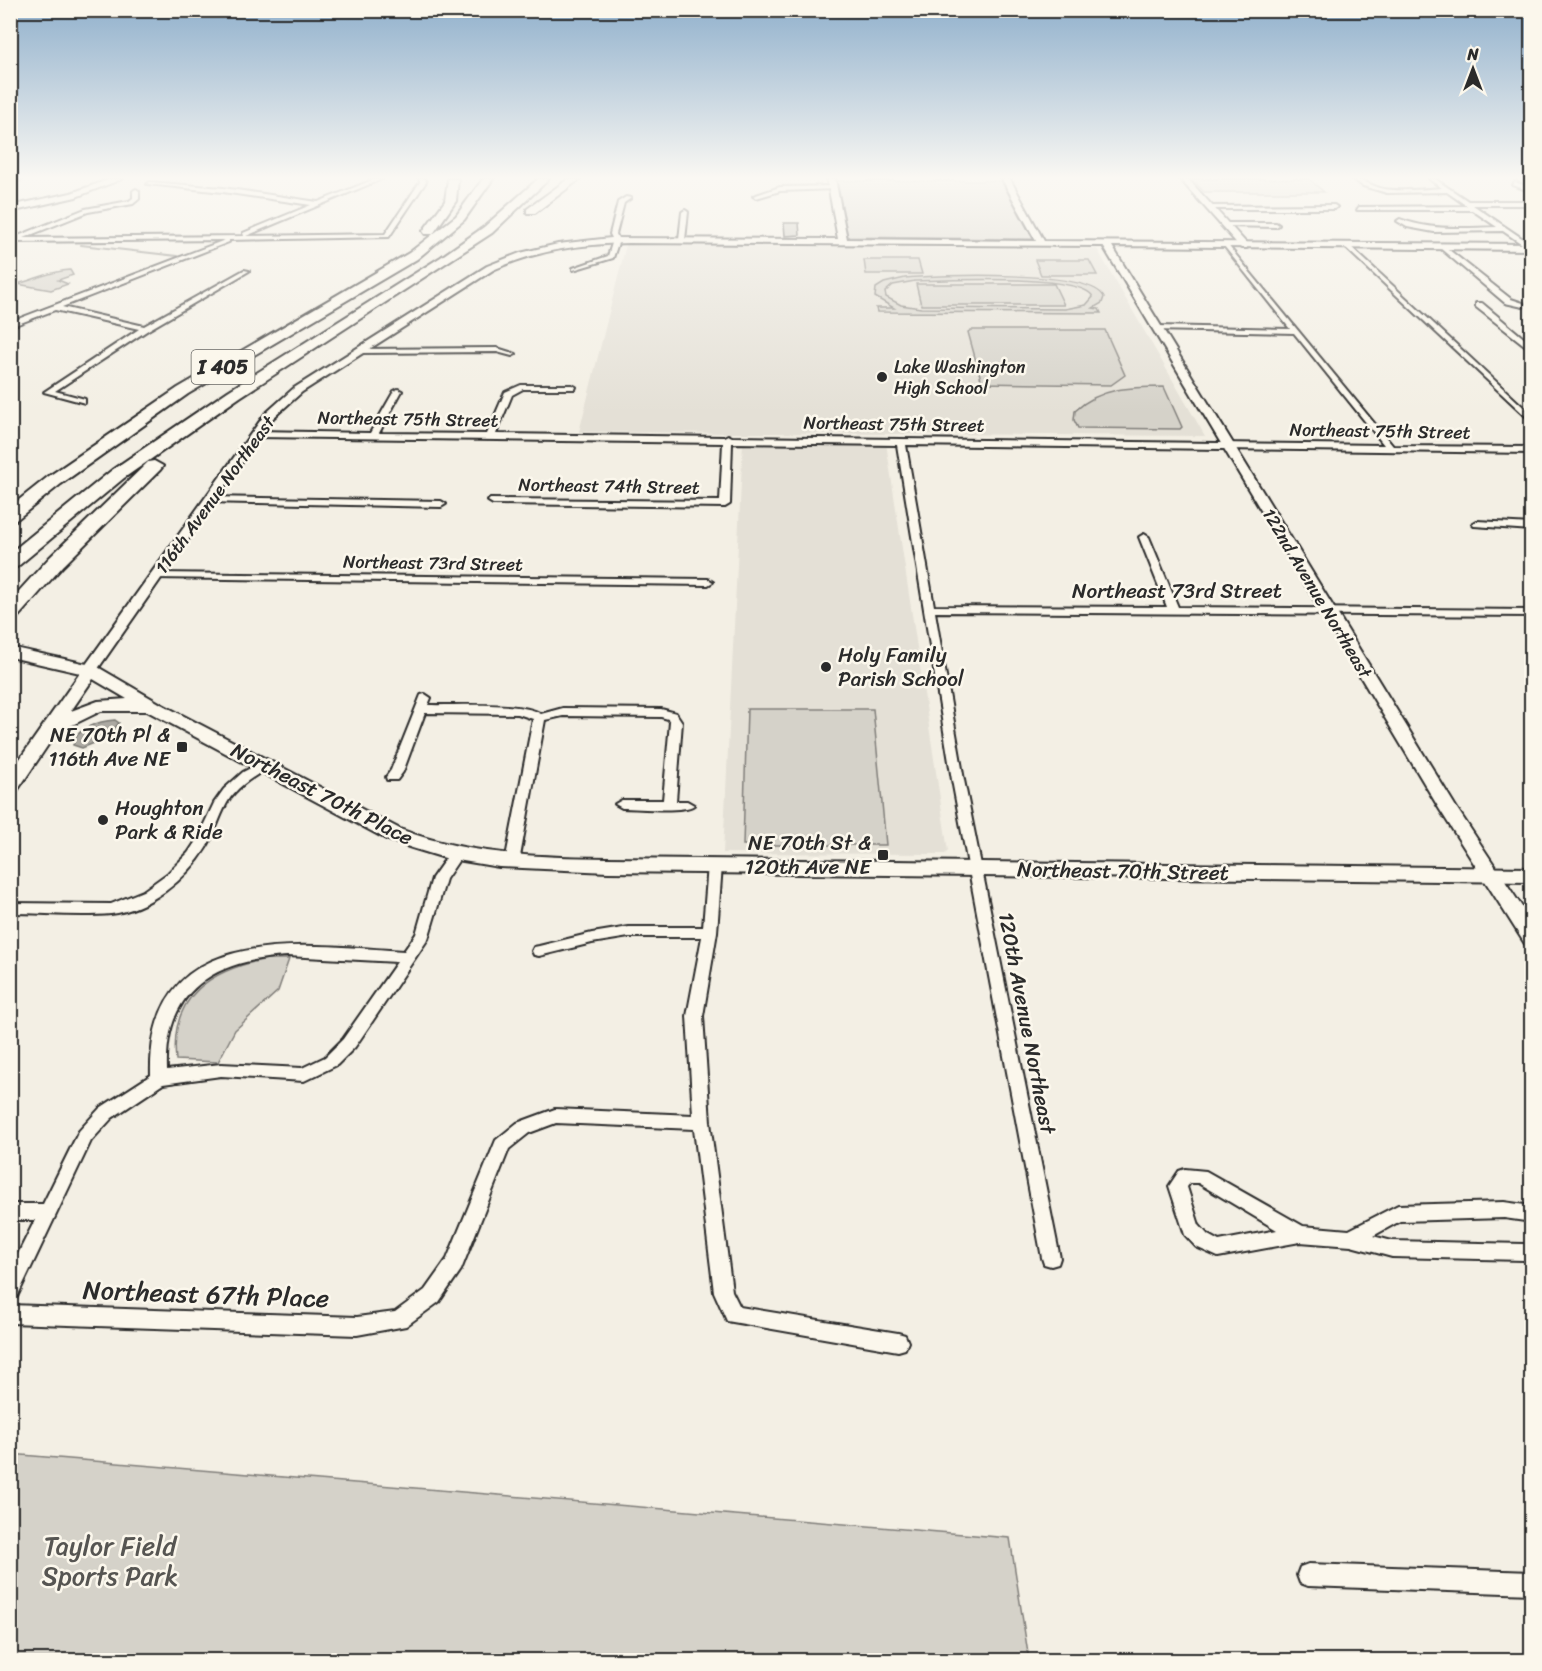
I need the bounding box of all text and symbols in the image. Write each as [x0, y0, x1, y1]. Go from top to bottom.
north arrow [1443, 39, 1503, 99]
text: N [1466, 40, 1479, 69]
road number: I 405 [192, 350, 254, 384]
place label: Lake Washington High School [894, 351, 1026, 404]
marker: Lake Washington High School [875, 370, 889, 384]
street label: Northeast 75th Street [317, 401, 499, 437]
street label: Northeast 75th Street [803, 406, 985, 442]
street label: 116th Avenue Northeast [146, 408, 284, 581]
street label: Northeast 75th Street [1289, 413, 1471, 449]
street label: Northeast 74th Street [518, 468, 700, 504]
street label: 122nd Avenue Northeast [1253, 502, 1381, 685]
street label: Northeast 73rd Street [343, 545, 523, 581]
street label: Northeast 73rd Street [1072, 572, 1282, 610]
place label: Holy Family Parish School [838, 636, 965, 698]
marker: Holy Family Parish School [819, 660, 833, 674]
place label: NE 70th Pl & 116th Ave NE [48, 716, 171, 778]
street label: Northeast 70th Place [224, 732, 420, 857]
marker: NE 70th Pl & 116th Ave NE [175, 740, 189, 754]
place label: Houghton Park & Ride [115, 789, 223, 851]
marker: Houghton Park & Ride [96, 813, 110, 827]
place label: NE 70th St & 120th Ave NE [745, 824, 872, 886]
marker: NE 70th St & 120th Ave NE [876, 848, 890, 862]
street label: Northeast 70th Street [1017, 850, 1229, 892]
street label: 120th Avenue Northeast [987, 909, 1067, 1139]
street label: Northeast 67th Place [82, 1267, 330, 1321]
park label: Taylor Field Sports Park [42, 1523, 179, 1599]

